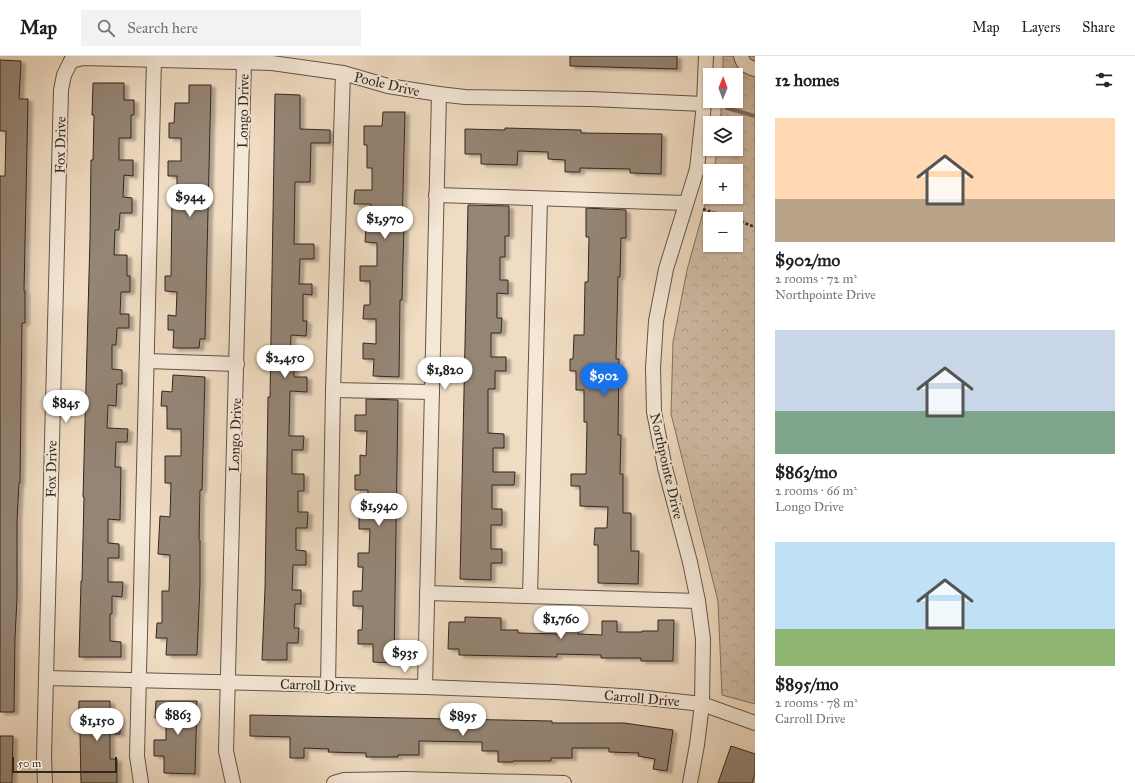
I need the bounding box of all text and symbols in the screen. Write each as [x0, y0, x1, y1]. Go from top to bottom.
search box [81, 10, 361, 46]
text: Map [20, 16, 57, 39]
icon: search [95, 17, 117, 39]
text: Search here [127, 19, 198, 37]
text: Map [972, 19, 1000, 36]
text: Layers [1022, 19, 1060, 36]
text: Share [1082, 19, 1115, 36]
north arrow [703, 68, 743, 108]
map controls [703, 68, 743, 252]
street label: Poole Drive [352, 69, 422, 100]
icon: filters [1093, 69, 1115, 91]
text: 12 homes [775, 70, 839, 91]
street label: Longo Drive [234, 74, 253, 148]
street label: Fox Drive [51, 116, 70, 174]
button: layers [703, 116, 743, 156]
icon: home [909, 144, 981, 216]
button: + [703, 164, 743, 204]
pin: $944 [166, 184, 214, 218]
text: $944 [175, 189, 205, 205]
pin: $1,970 [352, 206, 418, 240]
text: $1,970 [366, 211, 404, 227]
button: − [703, 212, 743, 252]
text: $902/mo [775, 250, 840, 271]
text: 2 rooms · 72 m² [775, 271, 857, 287]
text: Northpointe Drive [775, 287, 876, 303]
pin: $2,450 [252, 345, 318, 379]
text: $2,450 [266, 350, 304, 366]
icon: home [909, 356, 981, 428]
pin: $1,820 [412, 357, 478, 391]
text: $1,820 [426, 362, 464, 378]
pin: $902 [580, 363, 628, 397]
text: $902 [590, 368, 618, 384]
pin: $845 [42, 390, 90, 424]
text: $845 [52, 395, 80, 411]
street label: Longo Drive [226, 397, 245, 472]
street label: Northpointe Drive [646, 411, 687, 521]
street label: Fox Drive [42, 440, 61, 498]
text: $863/mo [775, 462, 837, 483]
text: 2 rooms · 66 m² [775, 483, 857, 499]
pin: $1,940 [346, 493, 412, 527]
text: $1,940 [360, 498, 398, 514]
text: Longo Drive [775, 499, 844, 515]
icon: home [909, 568, 981, 640]
pin: $1,760 [528, 606, 594, 640]
text: $1,760 [543, 611, 579, 627]
pin: $935 [381, 640, 429, 674]
text: $935 [392, 645, 418, 661]
text: $895/mo [775, 674, 839, 695]
street label: Carroll Drive [280, 676, 356, 695]
street label: Carroll Drive [603, 687, 681, 710]
text: 2 rooms · 78 m² [775, 695, 858, 711]
pin: $863 [154, 702, 202, 736]
pin: $895 [439, 703, 487, 737]
text: $863 [165, 707, 191, 723]
pin: $1,150 [64, 708, 130, 742]
text: $895 [449, 708, 477, 724]
text: Carroll Drive [775, 711, 846, 727]
text: $1,150 [80, 713, 114, 729]
scale bar [12, 755, 117, 774]
text: 50 m [18, 757, 41, 770]

